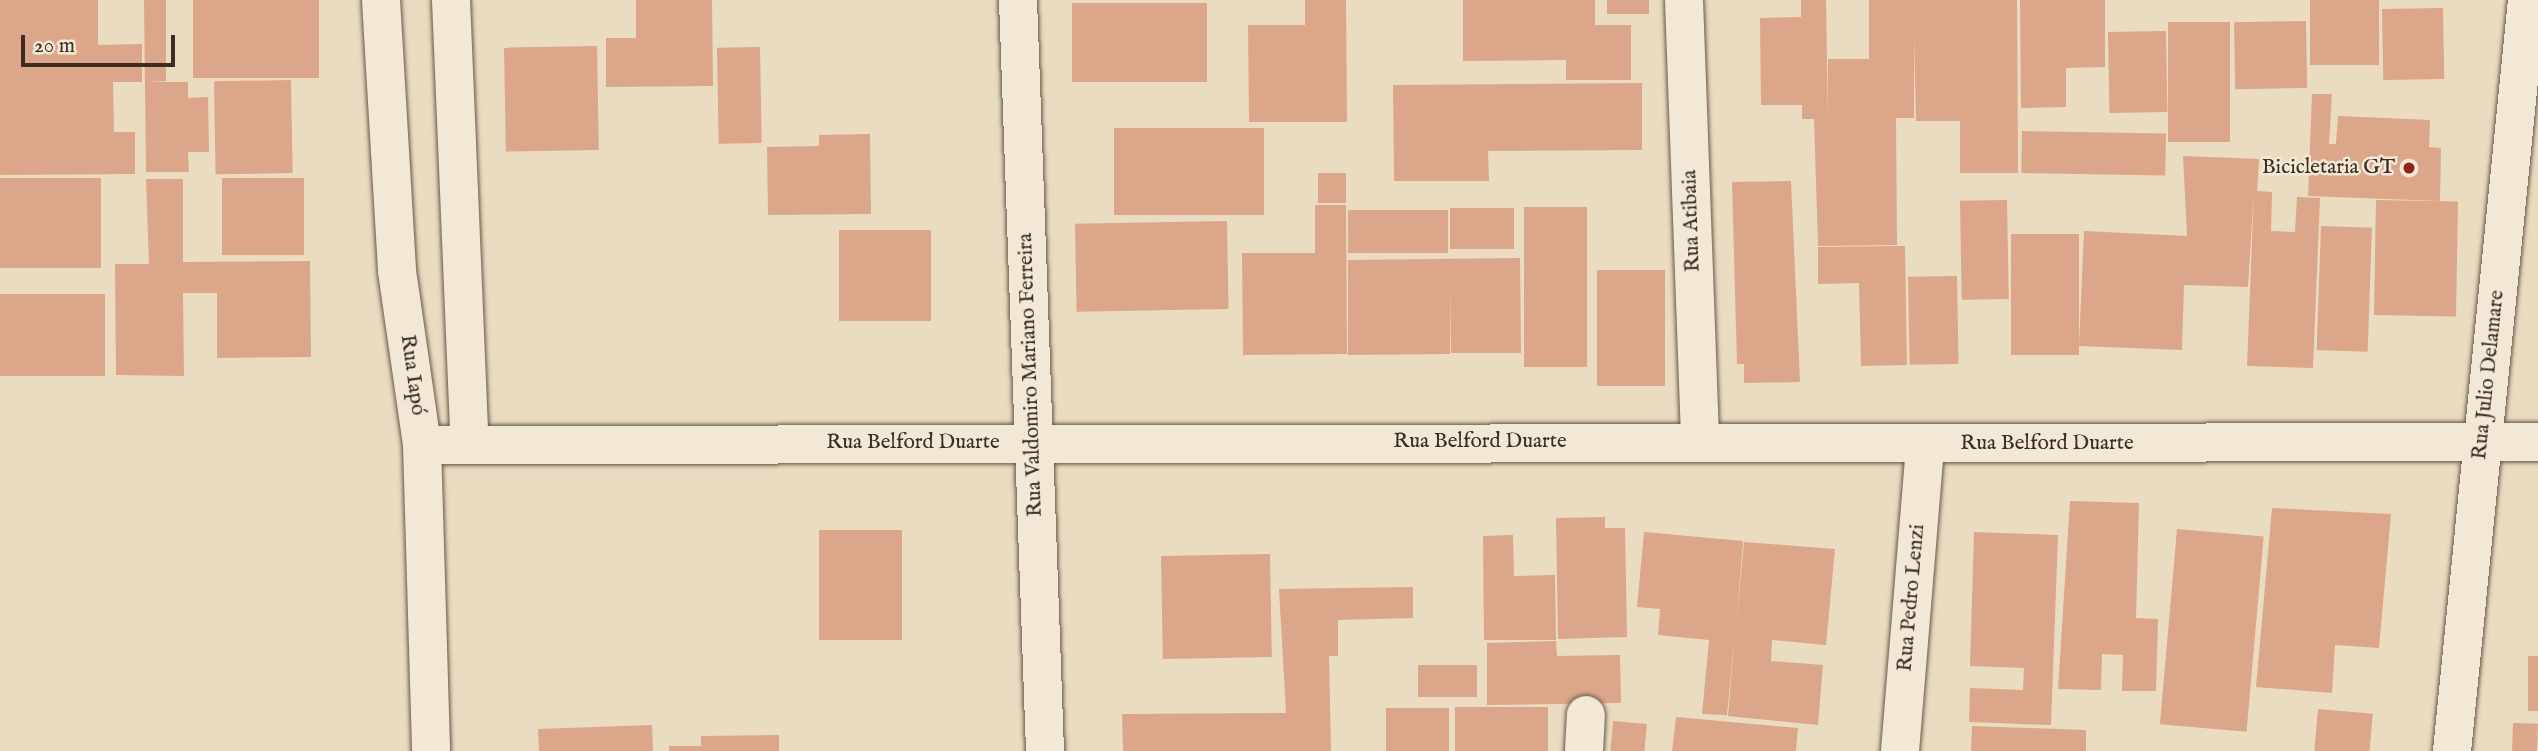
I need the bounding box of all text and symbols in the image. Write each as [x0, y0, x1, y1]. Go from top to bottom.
scale bar [24, 21, 178, 65]
text: 20 m [34, 33, 75, 60]
place label: Bicicletaria GT [2262, 155, 2395, 181]
marker: Bicicletaria GT [2401, 160, 2417, 176]
street label: Rua Atibaia [1678, 169, 1706, 273]
street label: Rua Valdomiro Mariano Ferreira [1013, 233, 1049, 517]
street label: Rua Julio Delamare [2468, 289, 2510, 461]
street label: Rua Iapó [394, 333, 430, 417]
street label: Rua Belford Duarte [1393, 429, 1567, 455]
street label: Rua Belford Duarte [826, 430, 1000, 456]
street label: Rua Belford Duarte [1960, 431, 2134, 457]
street label: Rua Pedro Lenzi [1893, 523, 1931, 673]

